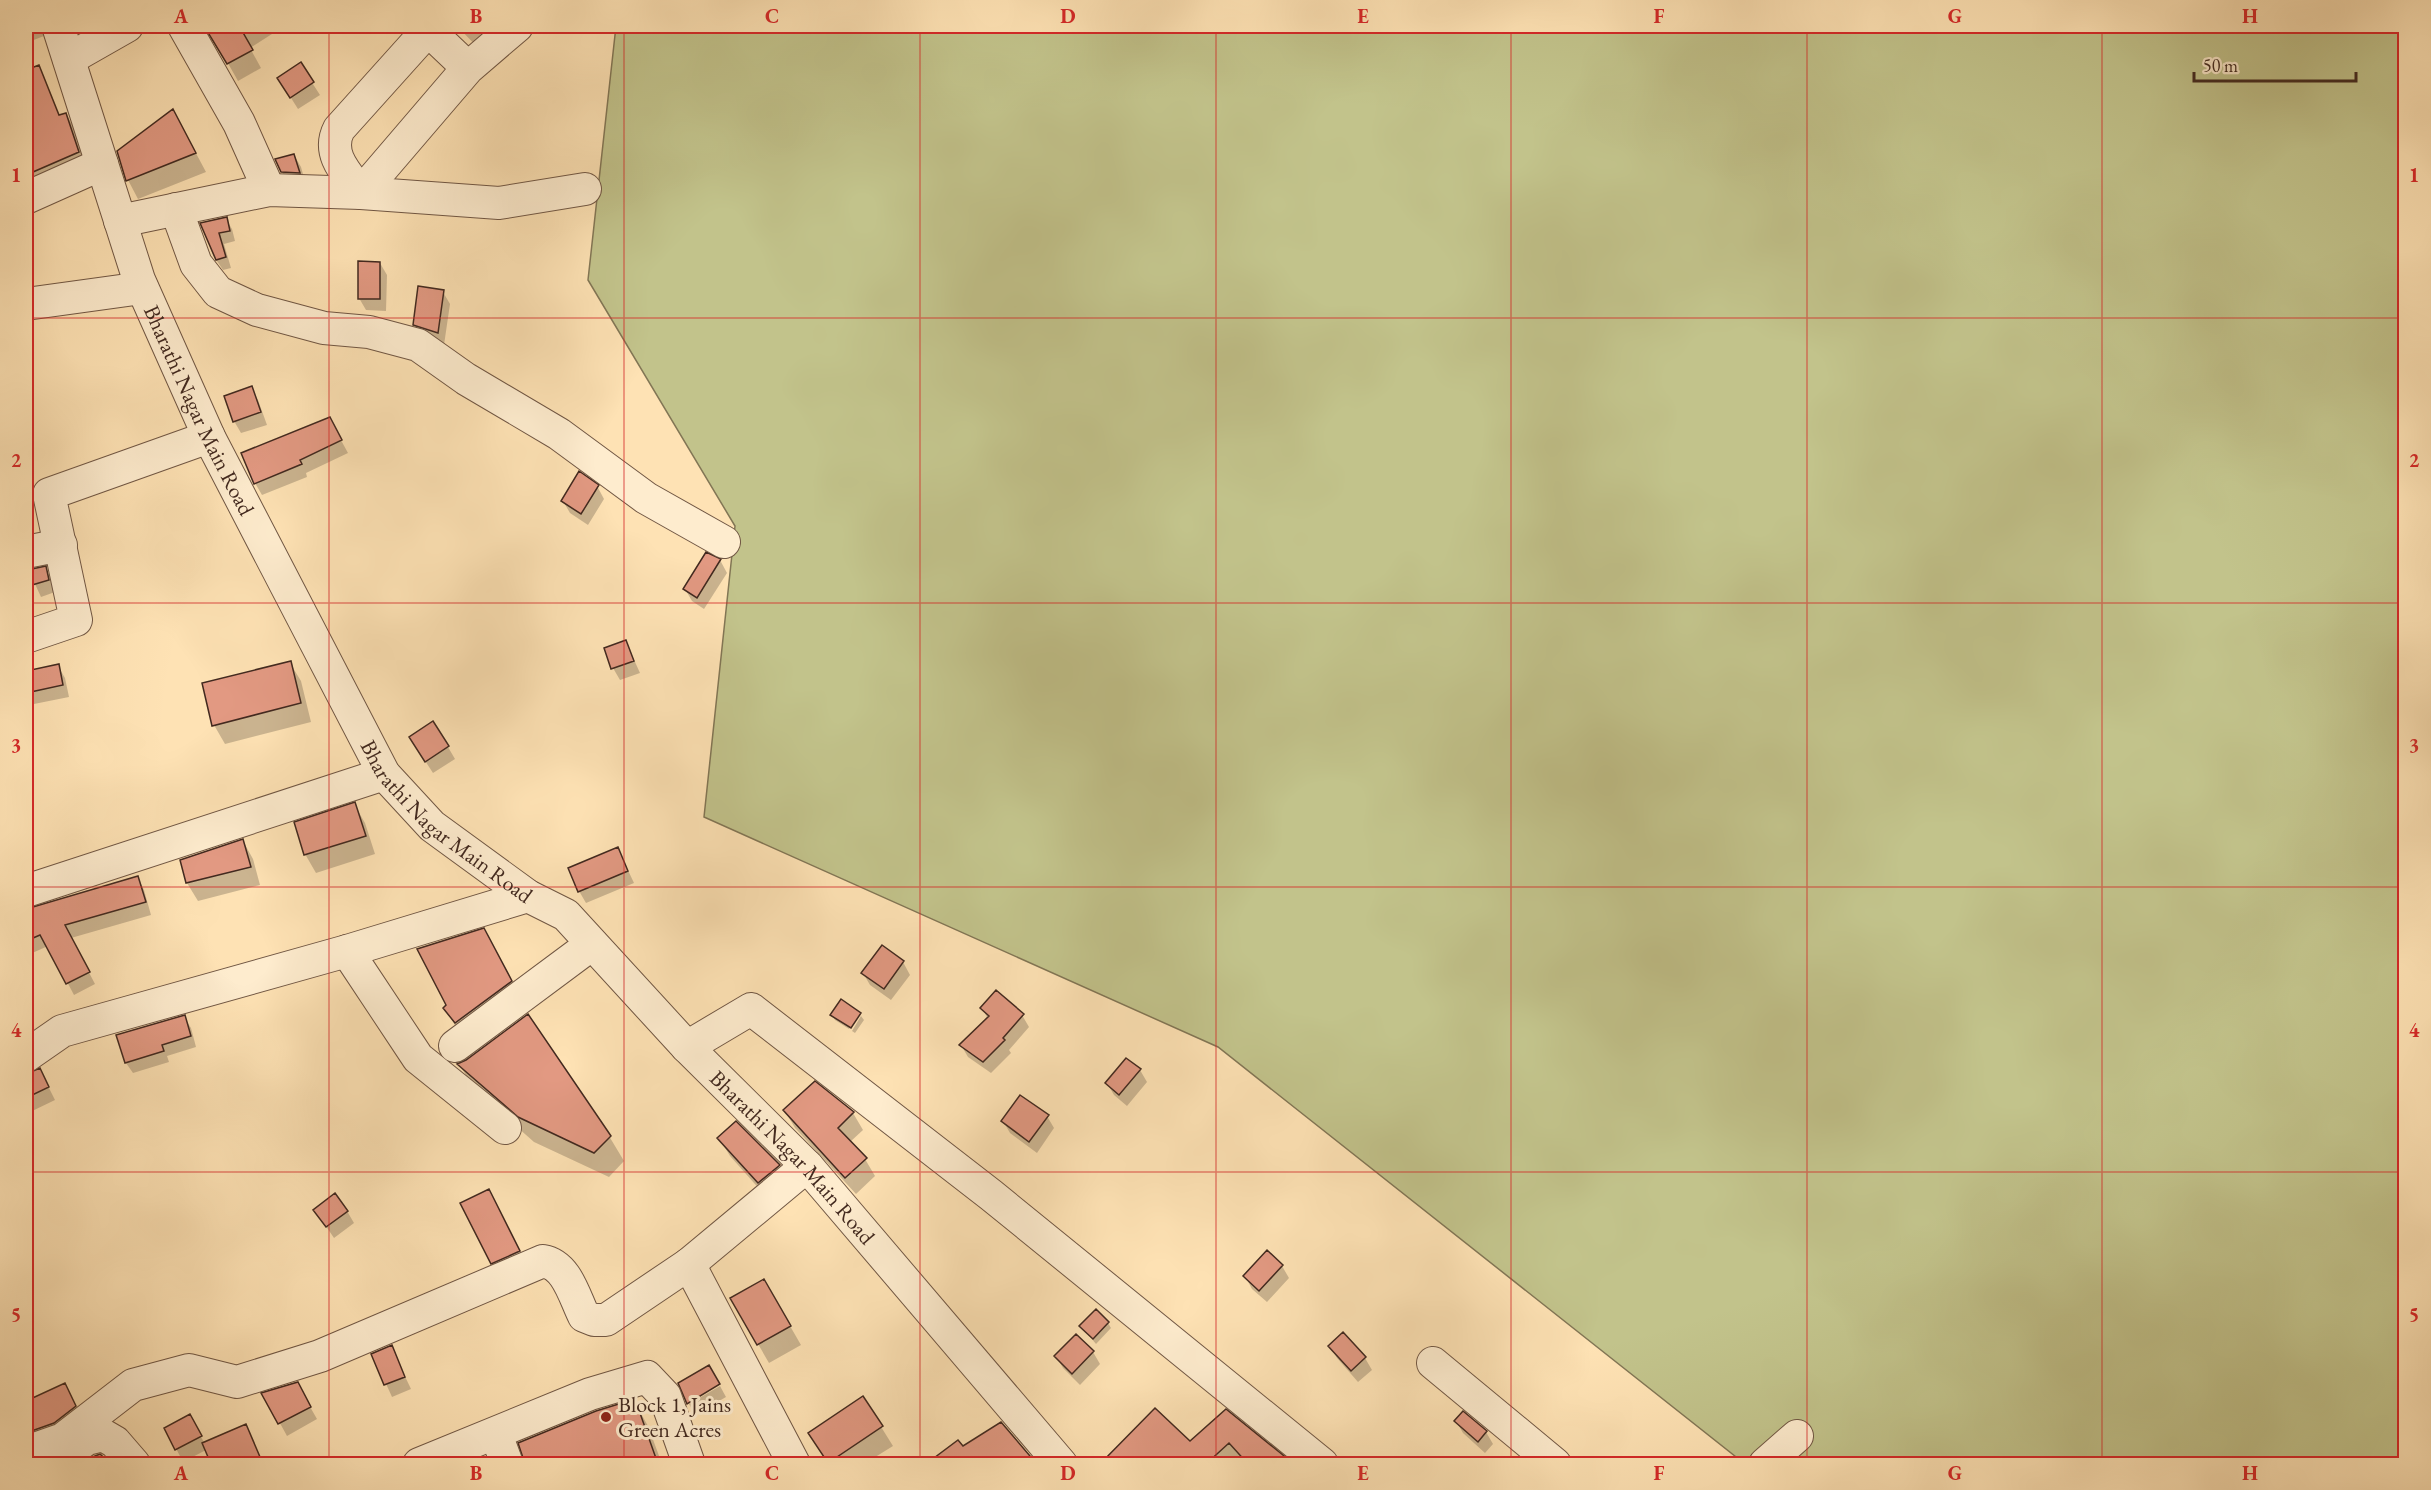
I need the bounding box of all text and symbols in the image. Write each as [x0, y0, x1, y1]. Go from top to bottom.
text: A [173, 3, 189, 29]
text: B [470, 3, 482, 29]
text: C [765, 3, 779, 29]
text: D [1060, 3, 1076, 29]
text: E [1357, 3, 1369, 29]
text: F [1654, 3, 1665, 29]
text: G [1948, 3, 1962, 29]
text: H [2242, 3, 2258, 29]
scale bar [2194, 45, 2356, 83]
text: 50 m [2203, 54, 2238, 77]
text: 1 [11, 162, 21, 188]
text: 1 [2409, 162, 2419, 188]
street label: Bharathi Nagar Main Road [137, 300, 262, 521]
text: 2 [11, 447, 22, 473]
text: 2 [2409, 447, 2420, 473]
text: 3 [11, 732, 21, 758]
text: 3 [2409, 732, 2419, 758]
street label: Bharathi Nagar Main Road [354, 735, 540, 910]
text: 4 [11, 1017, 22, 1043]
text: 4 [2409, 1017, 2420, 1043]
street label: Bharathi Nagar Main Road [704, 1063, 882, 1251]
text: 5 [11, 1301, 21, 1327]
text: 5 [2409, 1301, 2419, 1327]
place label: Block 1, Jains Green Acres [618, 1390, 731, 1444]
marker: Block 1, Jains Green Acres [599, 1410, 613, 1424]
text: A [173, 1460, 189, 1486]
text: B [470, 1460, 482, 1486]
text: C [765, 1460, 779, 1486]
text: D [1060, 1460, 1076, 1486]
text: E [1357, 1460, 1369, 1486]
text: F [1654, 1460, 1665, 1486]
text: G [1948, 1460, 1962, 1486]
text: H [2242, 1460, 2258, 1486]

